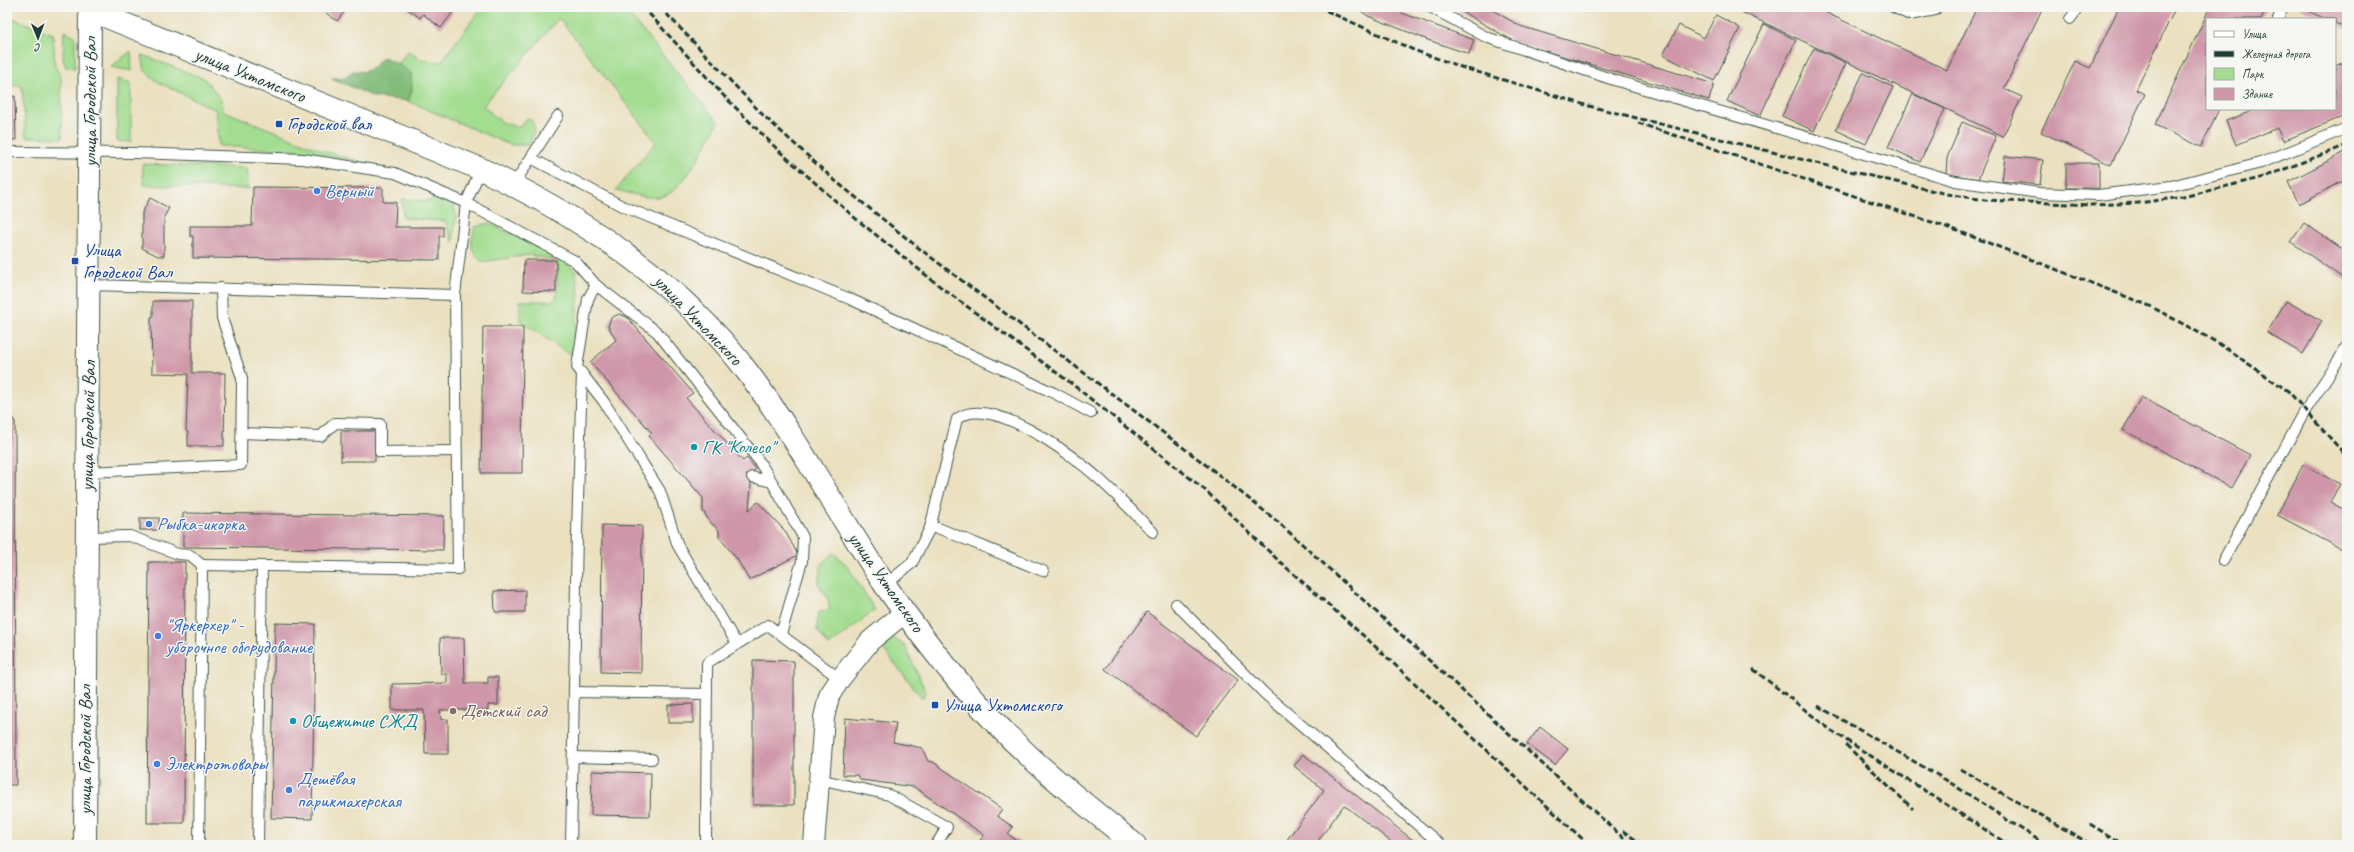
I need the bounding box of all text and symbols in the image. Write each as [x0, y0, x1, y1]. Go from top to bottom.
north arrow [18, 18, 58, 58]
legend [2206, 18, 2336, 110]
text: Улица [2242, 26, 2267, 42]
street label: улица Городской Вал [78, 36, 102, 168]
text: С [34, 41, 41, 55]
street label: улица Ухтомского [190, 42, 310, 109]
text: Железная дорога [2242, 46, 2311, 62]
text: Парк [2242, 66, 2265, 82]
text: Здание [2242, 86, 2273, 102]
place label: Городской вал [287, 112, 372, 136]
marker: Городской вал [274, 119, 284, 129]
place label: Верный [325, 179, 375, 203]
marker: Верный [312, 186, 322, 196]
place label: Улица Городской Вал [83, 238, 173, 284]
marker: Улица Городской Вал [70, 256, 80, 266]
street label: улица Ухтомского [648, 269, 748, 371]
street label: улица Городской Вал [75, 359, 101, 492]
place label: ГК "Колесо" [702, 435, 778, 459]
marker: ГК "Колесо" [689, 442, 699, 452]
place label: Рыбка-икорка [157, 512, 247, 536]
marker: Рыбка-икорка [144, 519, 154, 529]
street label: улица Ухтомского [842, 526, 930, 638]
place label: "Яркерхер" - уборочное оборудование [165, 613, 314, 659]
marker: "Яркерхер" - уборочное оборудование [153, 631, 163, 641]
street label: улица Городской Вал [73, 684, 97, 816]
place label: Улица Ухтомского [943, 693, 1064, 717]
place label: Детский сад [461, 699, 548, 723]
marker: Улица Ухтомского [930, 700, 940, 710]
marker: Детский сад [448, 706, 458, 716]
place label: Общежитие СЖД [301, 709, 419, 733]
marker: Общежитие СЖД [288, 716, 298, 726]
place label: Электротовары [165, 752, 269, 776]
marker: Электротовары [152, 759, 162, 769]
place label: Дешёвая парикмахерская [297, 767, 402, 813]
marker: Дешёвая парикмахерская [284, 785, 294, 795]

